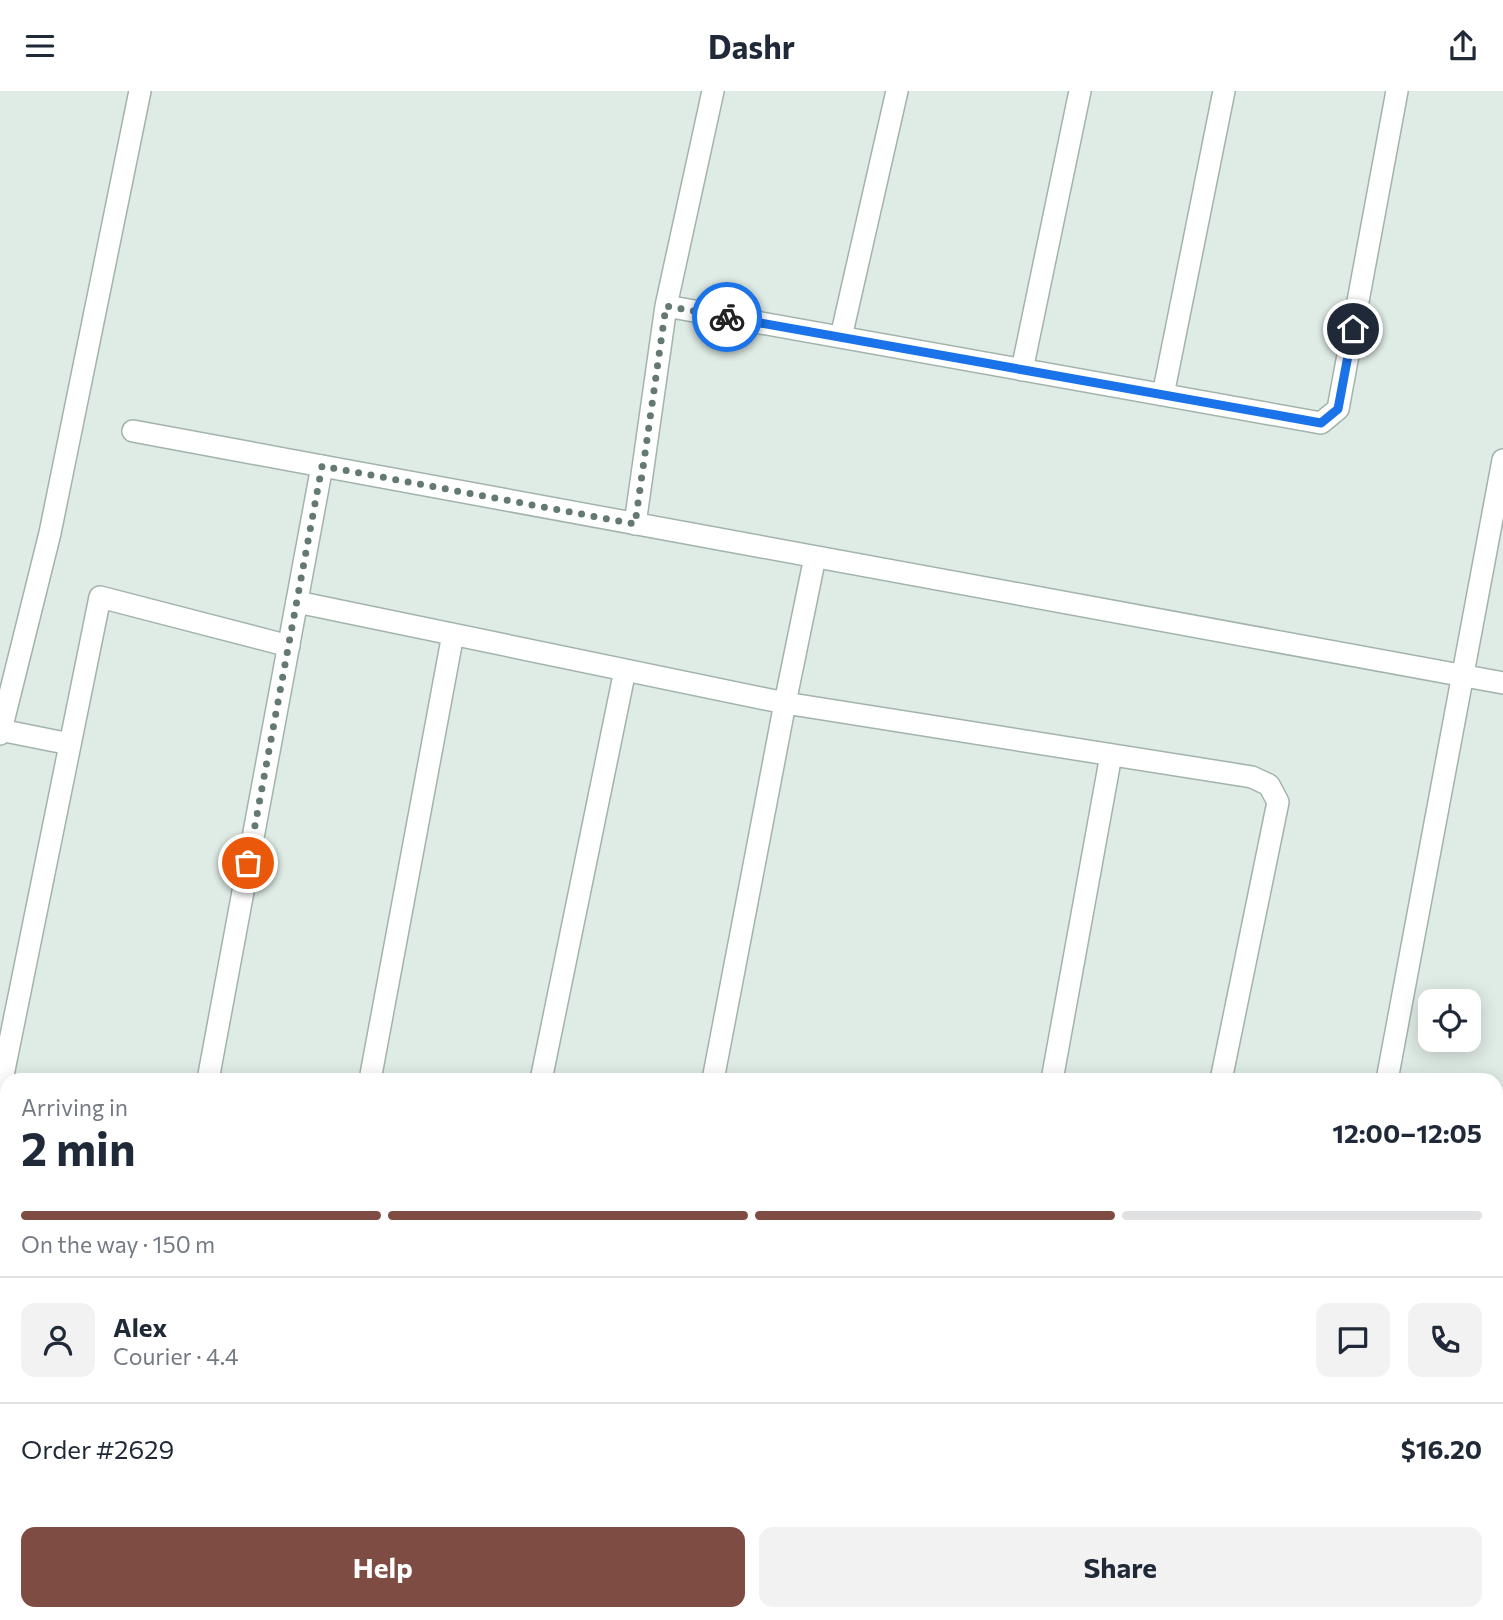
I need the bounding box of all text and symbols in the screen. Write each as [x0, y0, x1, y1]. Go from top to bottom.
text: Dashr [708, 26, 795, 66]
icon: menu [21, 27, 59, 65]
icon: share [1444, 27, 1482, 65]
courier [692, 282, 762, 352]
icon: bike [708, 298, 746, 336]
pin [1323, 299, 1383, 359]
icon: home [1334, 310, 1372, 348]
pin [218, 833, 278, 893]
icon: bag [229, 844, 267, 882]
map controls [1418, 989, 1481, 1052]
button: locate [1418, 989, 1481, 1052]
text: Arriving in [21, 1093, 128, 1121]
text: 12:00–12:05 [1332, 1117, 1482, 1148]
text: 2 min [21, 1119, 136, 1175]
text: On the way · 150 m [21, 1230, 215, 1258]
button: person [21, 1303, 95, 1377]
button: chat [1316, 1303, 1390, 1377]
button: phone [1408, 1303, 1482, 1377]
text: Alex [113, 1311, 167, 1342]
text: Courier · 4.4 [113, 1342, 239, 1370]
text: Order #2629 [21, 1433, 174, 1464]
text: $16.20 [1401, 1433, 1482, 1464]
button: Help [21, 1527, 745, 1607]
button: Share [759, 1527, 1482, 1607]

